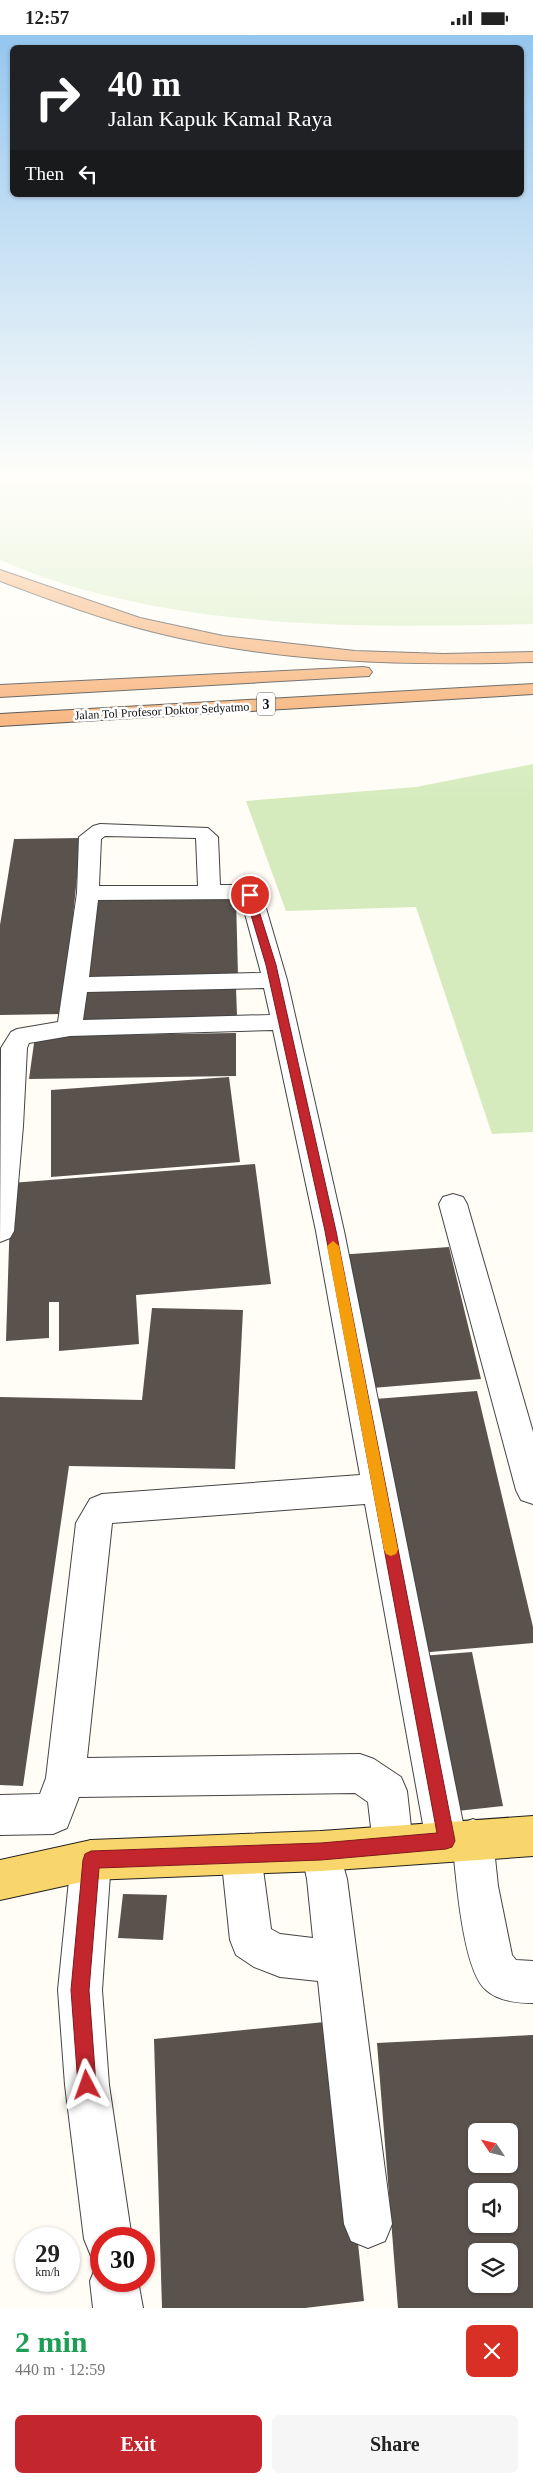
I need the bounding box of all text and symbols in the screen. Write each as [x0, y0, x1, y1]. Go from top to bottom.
text: 12:57 [25, 7, 69, 28]
icon: right [25, 65, 90, 130]
text: 40 m [108, 65, 181, 104]
text: Jalan Kapuk Kamal Raya [108, 106, 332, 131]
icon: left [74, 160, 102, 188]
text: Then [25, 163, 64, 184]
road number: 3 [257, 693, 275, 716]
street label: Jalan Tol Profesor Doktor Sedyatmo [74, 699, 250, 723]
pin [229, 874, 271, 916]
icon: arrive [236, 881, 264, 909]
position arrow [60, 2058, 112, 2110]
north arrow [468, 2123, 518, 2173]
map controls [468, 2123, 518, 2293]
button: sound [468, 2183, 518, 2233]
speed limit sign: 30 [90, 2227, 155, 2292]
text: 29 [35, 2240, 60, 2267]
button: layers [468, 2243, 518, 2293]
text: km/h [35, 2265, 60, 2279]
text: 2 min [15, 2325, 88, 2358]
button: close [466, 2325, 518, 2377]
text: 440 m · 12:59 [15, 2361, 105, 2378]
button: Exit [15, 2415, 262, 2473]
button: Share [272, 2415, 518, 2473]

